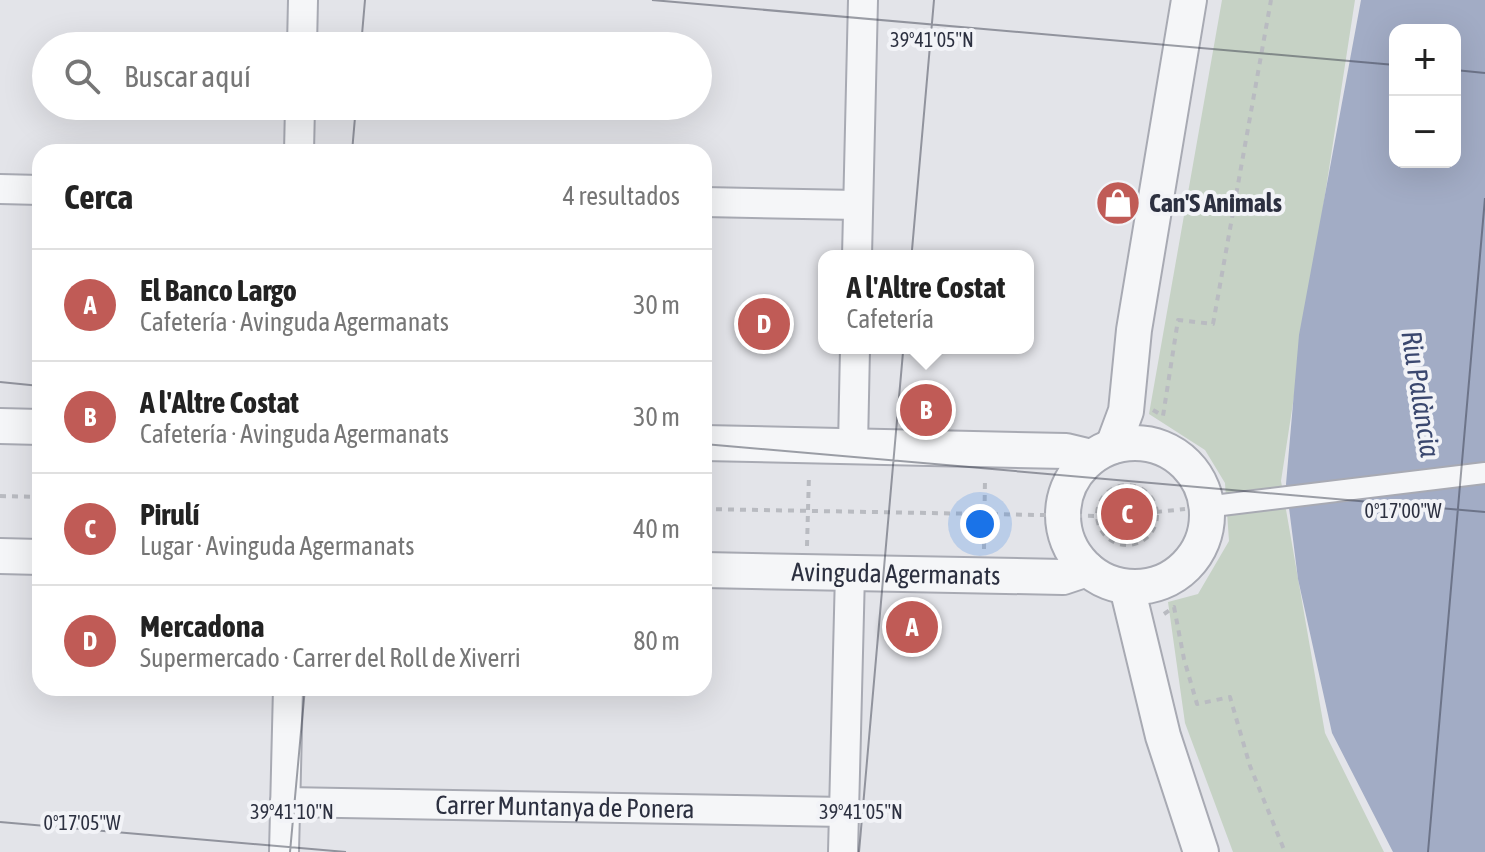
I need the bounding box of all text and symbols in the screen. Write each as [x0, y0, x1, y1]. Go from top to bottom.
map controls [1389, 24, 1461, 168]
button: + [1389, 24, 1461, 96]
text: 39°41'05"N [890, 28, 974, 51]
search box [32, 32, 712, 120]
icon: search [60, 54, 104, 98]
text: Buscar aquí [124, 59, 251, 93]
button: − [1389, 96, 1461, 168]
text: Cerca [64, 177, 133, 216]
shop icon: Can'S Animals [1094, 179, 1142, 227]
text: 4 resultados [563, 181, 680, 211]
place label: Can'S Animals [1149, 188, 1282, 218]
popup [818, 250, 1034, 354]
text: A l'Altre Costat [847, 270, 1005, 304]
text: El Banco Largo [140, 273, 297, 307]
text: A [84, 290, 96, 320]
text: 30 m [633, 290, 680, 320]
pin: D [738, 294, 790, 354]
text: Cafetería [847, 304, 934, 334]
text: Cafetería · Avinguda Agermanats [140, 307, 449, 337]
water label: Riu Palància [1395, 328, 1447, 460]
pin: B [900, 380, 952, 440]
text: A l'Altre Costat [140, 385, 299, 419]
text: B [84, 402, 96, 432]
text: 30 m [633, 402, 680, 432]
text: Cafetería · Avinguda Agermanats [140, 419, 449, 449]
pin: C [1101, 484, 1153, 544]
text: Pirulí [140, 497, 200, 531]
text: 0°17'00"W [1365, 499, 1442, 522]
your location [960, 504, 1000, 544]
text: C [84, 514, 96, 544]
text: 40 m [633, 514, 680, 544]
text: Lugar · Avinguda Agermanats [140, 531, 415, 561]
street label: Avinguda Agermanats [791, 557, 1001, 591]
pin: A [886, 597, 938, 657]
text: Mercadona [140, 609, 264, 643]
text: D [83, 626, 97, 656]
text: 80 m [633, 626, 680, 656]
text: Supermercado · Carrer del Roll de Xiverri [140, 643, 521, 673]
street label: Carrer Muntanya de Ponera [435, 790, 695, 824]
text: 39°41'10"N [250, 800, 334, 823]
text: 39°41'05"N [819, 800, 903, 823]
text: 0°17'05"W [44, 811, 121, 834]

